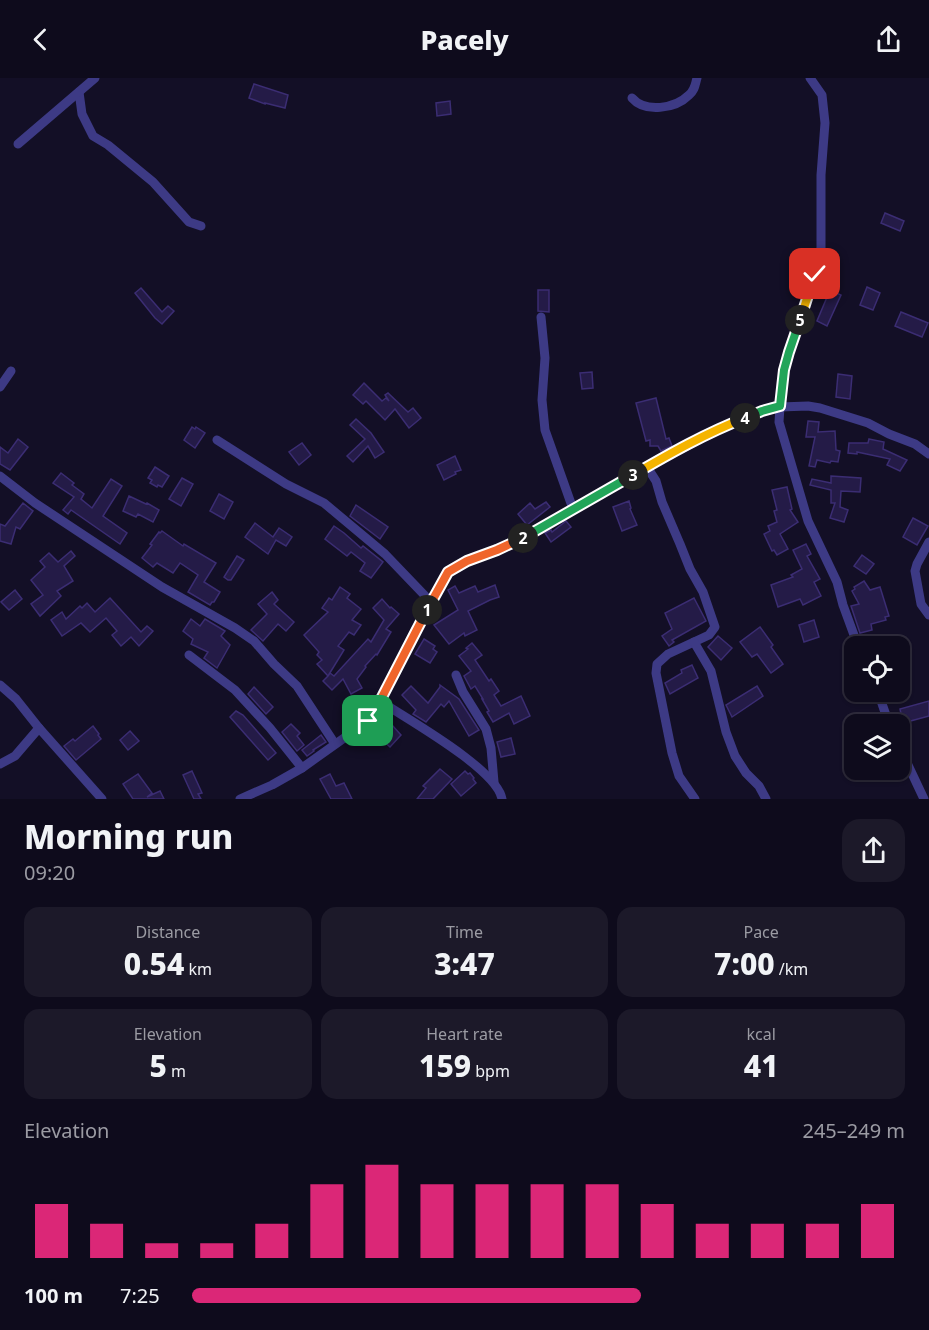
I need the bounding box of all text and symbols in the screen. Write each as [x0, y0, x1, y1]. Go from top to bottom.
text: Pacely [420, 21, 509, 58]
icon: back [24, 23, 57, 56]
icon: share [872, 23, 905, 56]
pin [789, 248, 840, 299]
icon: check [798, 257, 831, 290]
pin: 5 [785, 305, 815, 335]
text: 5 [795, 309, 805, 331]
pin: 4 [730, 403, 760, 433]
text: 4 [740, 407, 750, 429]
pin: 3 [618, 460, 648, 490]
text: 3 [628, 464, 638, 486]
pin: 2 [508, 523, 538, 553]
text: 2 [518, 527, 528, 549]
pin: 1 [412, 595, 442, 625]
text: 1 [422, 599, 432, 621]
map controls [844, 636, 910, 780]
button: locate [844, 636, 910, 702]
pin [342, 695, 393, 746]
icon: arrive [351, 704, 384, 737]
button: layers [844, 714, 910, 780]
text: Morning run [24, 814, 233, 859]
button: share [842, 819, 905, 882]
text: 09:20 [24, 859, 75, 886]
text: Distance [135, 921, 200, 943]
text: Time [446, 921, 483, 943]
text: Pace [743, 921, 779, 943]
text: 0.54 [124, 943, 184, 984]
text: 3:47 [434, 943, 495, 984]
text: 7:00 [714, 943, 775, 984]
text: km [184, 958, 212, 980]
text: /km [775, 958, 808, 980]
text: Elevation [134, 1023, 202, 1045]
text: Heart rate [426, 1023, 503, 1045]
text: kcal [746, 1023, 776, 1045]
text: 5 [150, 1045, 167, 1086]
text: 159 [419, 1045, 471, 1086]
text: 41 [744, 1045, 779, 1086]
text: m [167, 1060, 186, 1082]
text: bpm [471, 1060, 510, 1082]
text: Elevation [24, 1117, 109, 1144]
text: 245–249 m [802, 1117, 905, 1144]
text: 100 m [24, 1282, 83, 1309]
text: 7:25 [120, 1282, 160, 1309]

